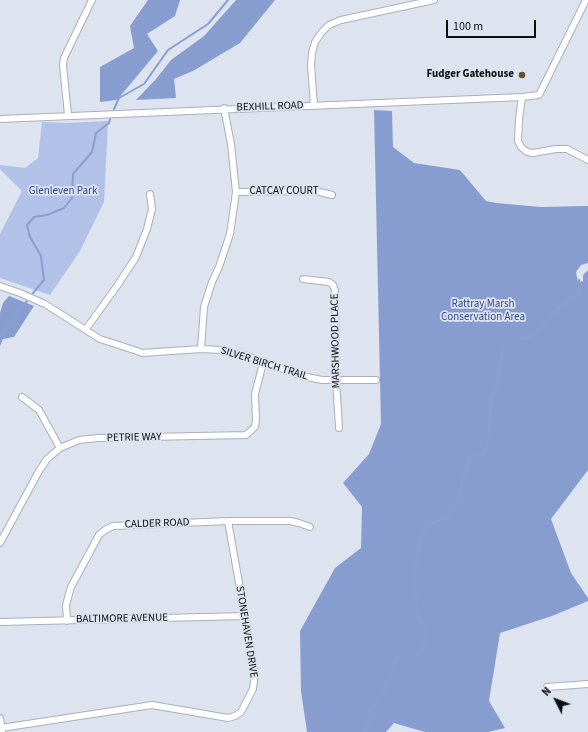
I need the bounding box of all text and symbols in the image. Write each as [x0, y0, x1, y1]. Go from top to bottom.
scale bar [448, 12, 538, 38]
text: 100 m [453, 18, 483, 35]
place label: Fudger Gatehouse [426, 68, 514, 82]
marker: Fudger Gatehouse [517, 70, 527, 80]
street label: BEXHILL ROAD [236, 99, 304, 115]
park label: Glenleven Park [29, 185, 97, 199]
street label: CATCAY COURT [249, 185, 319, 199]
street label: MARSHWOOD PLACE [329, 293, 343, 389]
park label: Rattray Marsh Conservation Area [441, 298, 525, 324]
street label: SILVER BIRCH TRAIL [219, 344, 309, 384]
street label: PETRIE WAY [107, 431, 161, 445]
street label: CALDER ROAD [124, 516, 190, 532]
street label: STONEHAVEN DRIVE [232, 585, 260, 679]
street label: BALTIMORE AVENUE [76, 612, 168, 626]
north arrow [536, 680, 576, 720]
text: N [539, 684, 555, 699]

